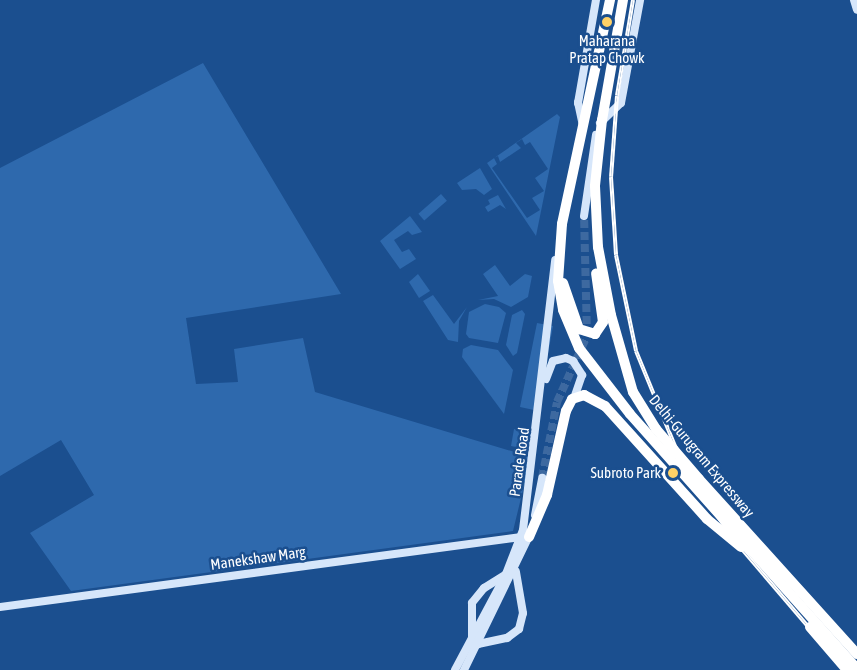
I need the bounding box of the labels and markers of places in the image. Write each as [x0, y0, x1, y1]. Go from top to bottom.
marker: Maharana Pratap Chowk [600, 15, 614, 29]
place label: Maharana Pratap Chowk [569, 31, 645, 66]
place label: Subroto Park [591, 464, 661, 482]
marker: Subroto Park [666, 466, 680, 480]

